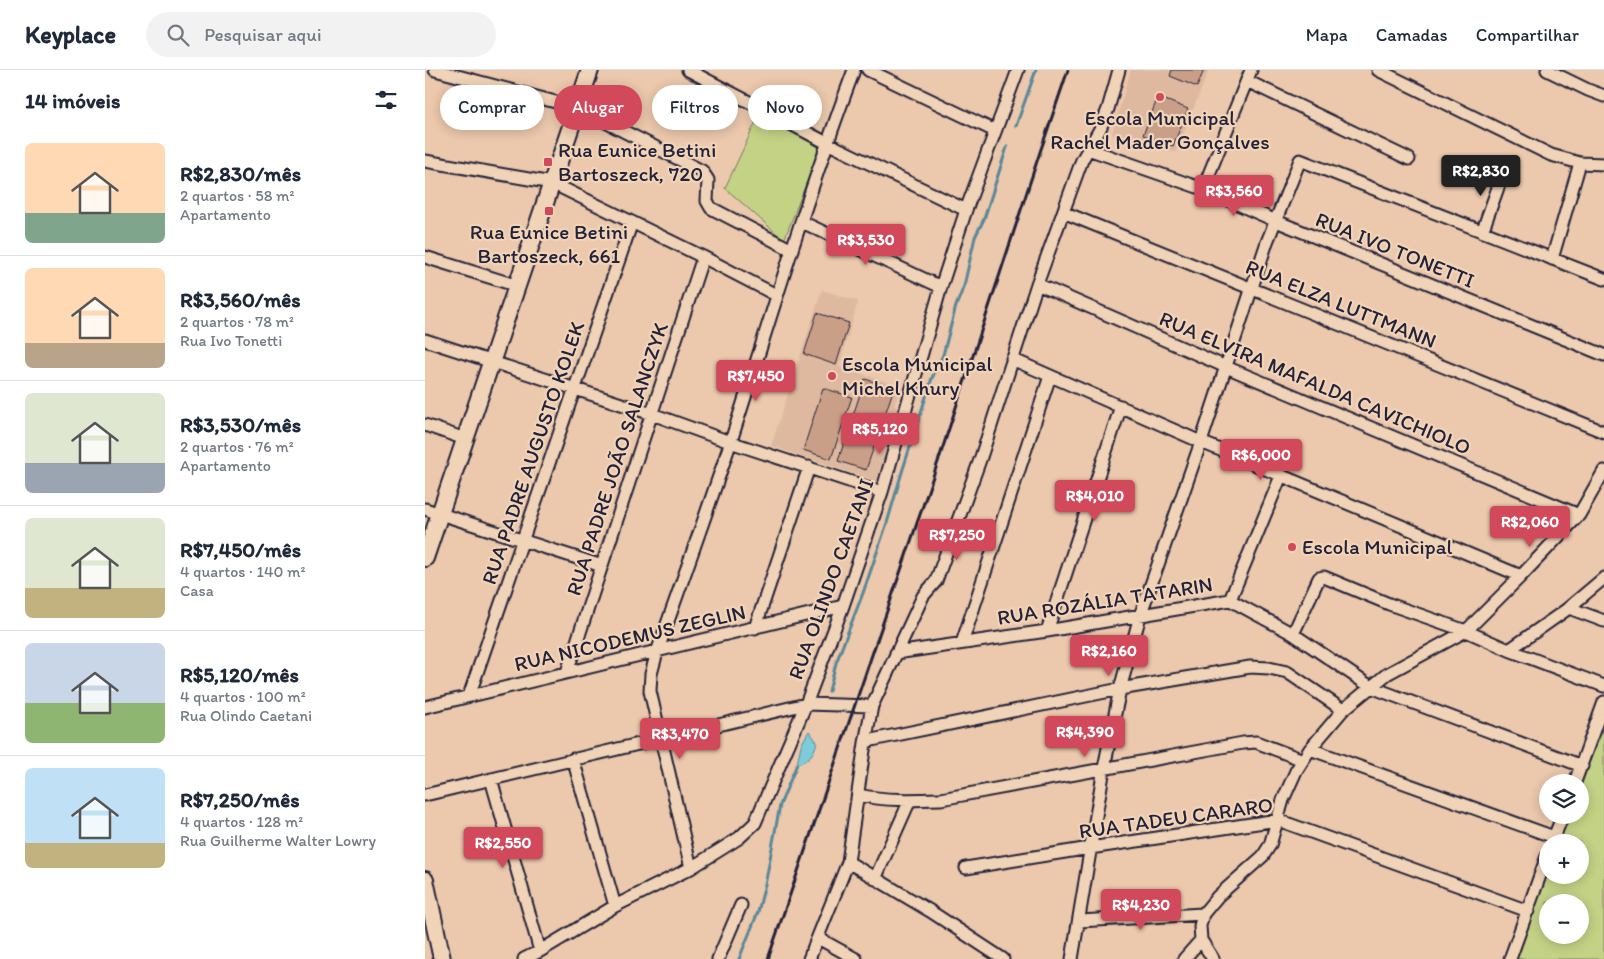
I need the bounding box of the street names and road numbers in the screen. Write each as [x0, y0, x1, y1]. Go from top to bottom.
street label: RUA IVO TONETTI [1312, 206, 1478, 293]
street label: RUA ELZA LUTTMANN [1242, 254, 1440, 353]
street label: RUA ELVIRA MAFALDA CAVICHIOLO [1156, 305, 1475, 460]
street label: RUA PADRE AUGUSTO KOLEK [476, 318, 590, 588]
street label: RUA PADRE JOÃO SALANCZYK [561, 319, 673, 598]
street label: RUA OLINDO CAETANI [783, 475, 879, 683]
street label: RUA ROZÁLIA TATARIN [995, 571, 1214, 630]
street label: RUA NICODEMUS ZEGLIN [512, 599, 748, 676]
street label: RUA TADEU CARARO [1077, 792, 1275, 843]

